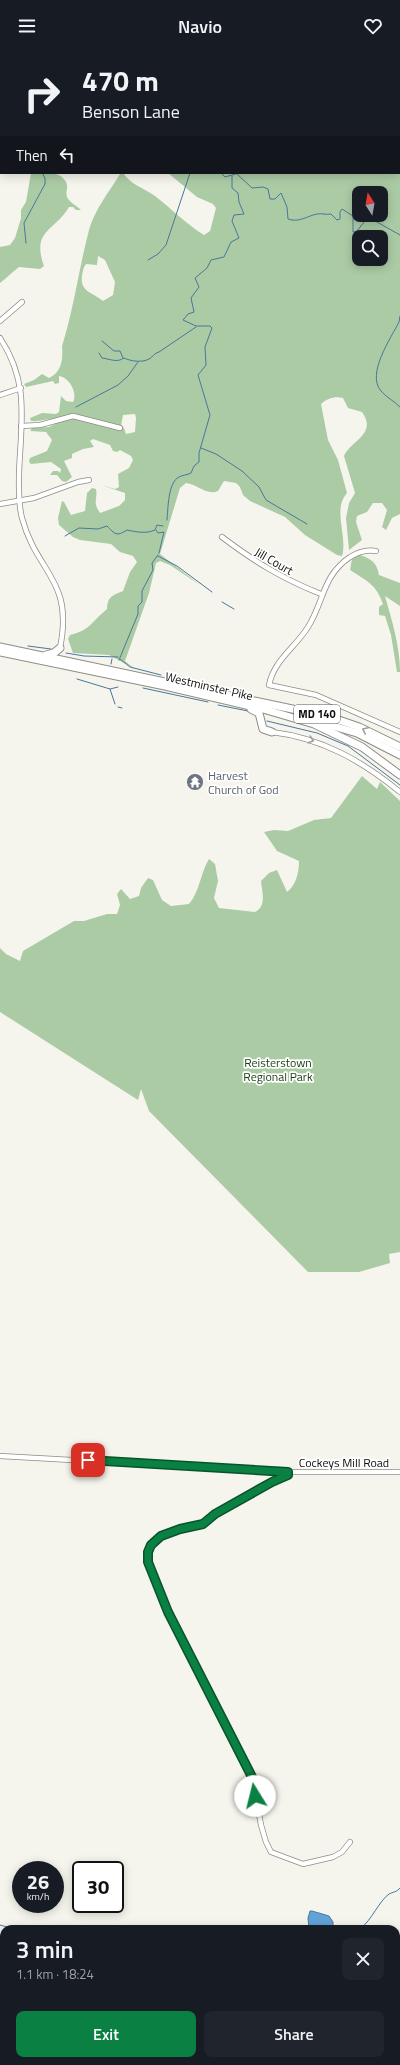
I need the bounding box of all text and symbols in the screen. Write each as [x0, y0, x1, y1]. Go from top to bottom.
text: Navio [178, 13, 222, 40]
icon: menu [16, 15, 38, 37]
icon: heart [362, 15, 384, 37]
text: 470 m [82, 59, 159, 102]
icon: right [16, 68, 68, 120]
text: Benson Lane [82, 98, 180, 125]
text: Then [16, 144, 48, 167]
icon: left [56, 144, 78, 166]
north arrow [352, 186, 388, 222]
map controls [352, 186, 388, 266]
button: search [352, 230, 388, 266]
street label: Jill Court [251, 542, 298, 580]
street label: Westminster Pike [163, 667, 255, 705]
road number: MD 140 [294, 705, 340, 723]
one-way arrow [361, 727, 369, 735]
one-way arrow [307, 735, 314, 744]
place label: Harvest Church of God [208, 766, 279, 799]
temple icon: Harvest Church of God [185, 772, 205, 792]
park label: Reisterstown Regional Park [243, 1053, 313, 1086]
pin [71, 1443, 105, 1477]
icon: arrive [77, 1449, 99, 1471]
street label: Cockeys Mill Road [299, 1453, 389, 1472]
position arrow [234, 1775, 276, 1817]
speed limit sign: 30 [72, 1861, 124, 1913]
text: 26 [27, 1866, 49, 1897]
text: km/h [27, 1889, 49, 1904]
text: 3 min [16, 1931, 74, 1967]
button: close [342, 1938, 384, 1980]
text: 1.1 km · 18:24 [16, 1964, 94, 1984]
button: Exit [16, 2011, 196, 2057]
button: Share [204, 2011, 384, 2057]

